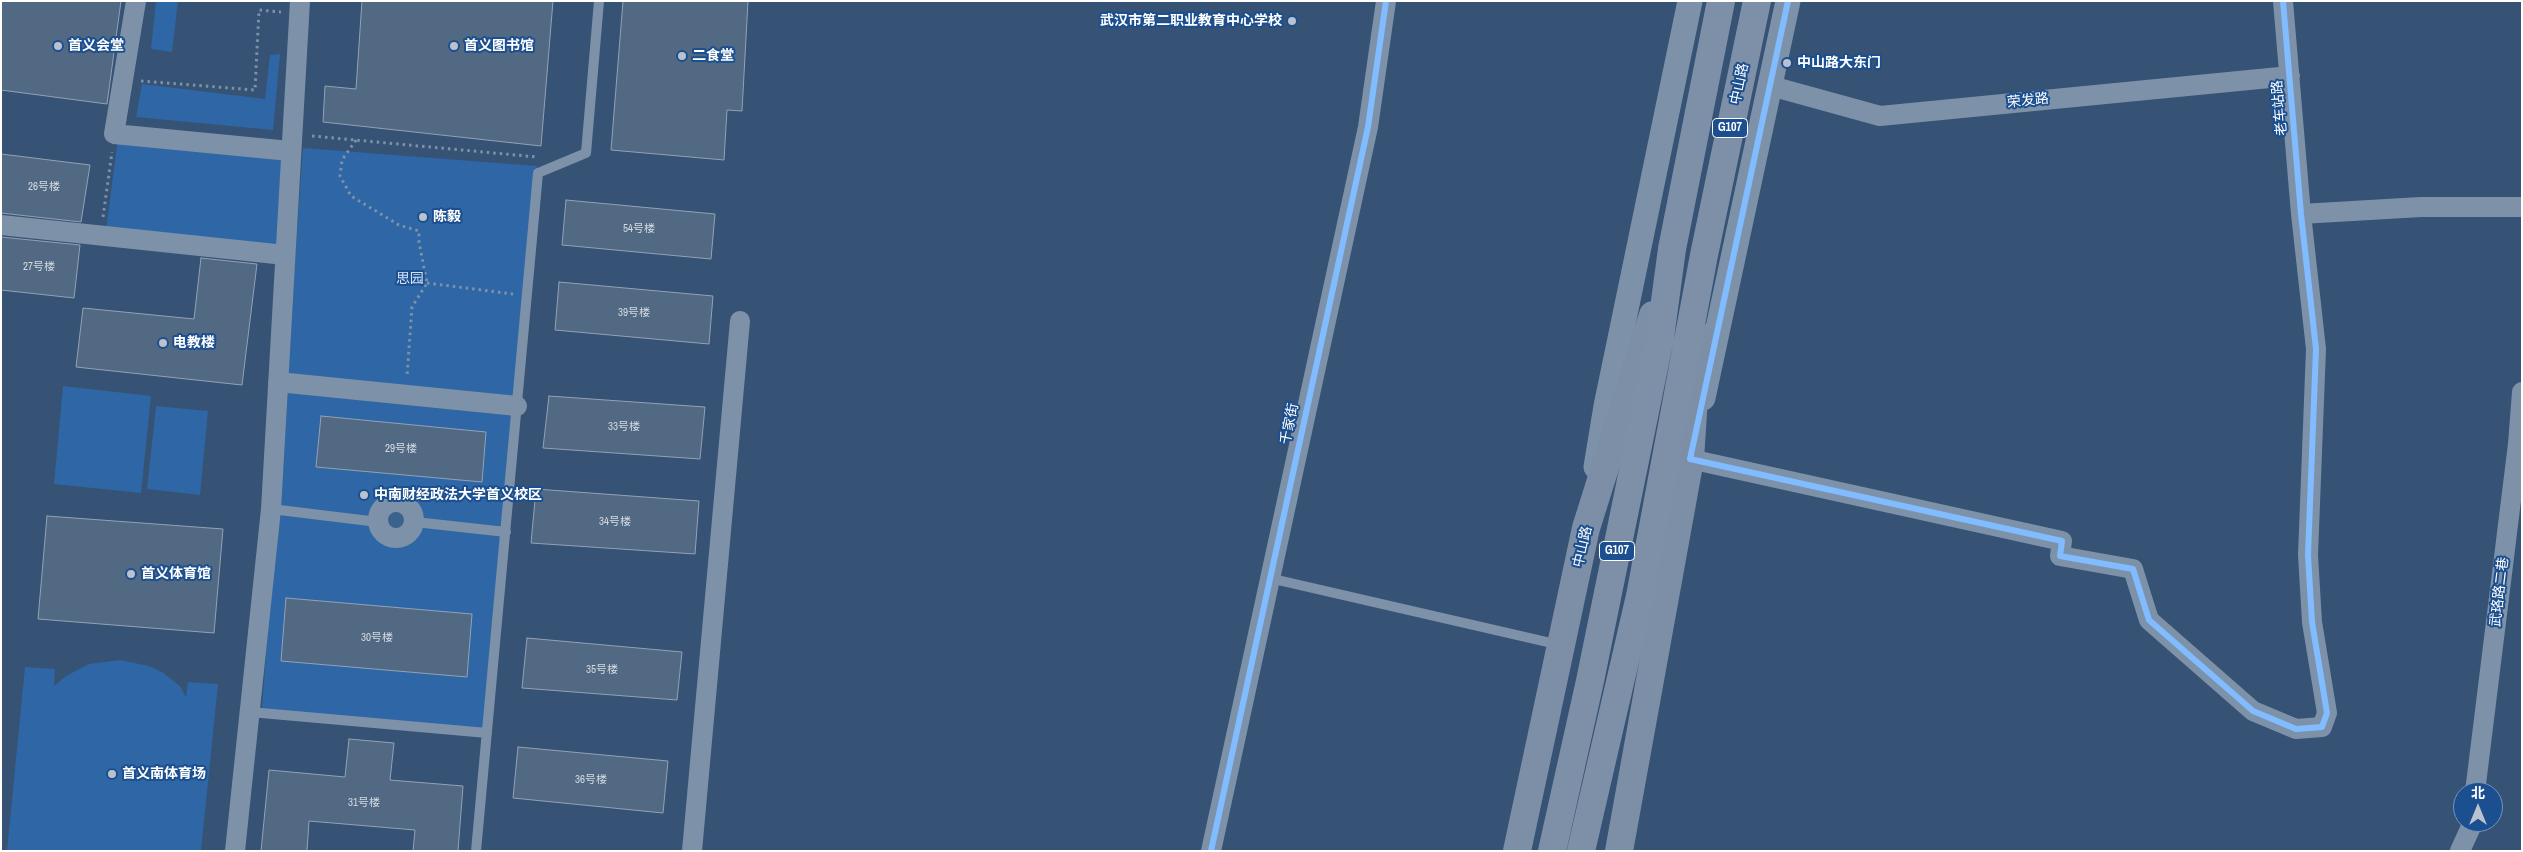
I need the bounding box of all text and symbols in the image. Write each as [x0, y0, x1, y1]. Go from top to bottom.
place label: 武汉市第二职业教育中心学校 [1100, 13, 1282, 29]
marker: 武汉市第二职业教育中心学校 [1286, 15, 1298, 27]
place label: 首义会堂 [68, 38, 124, 54]
place label: 首义图书馆 [464, 38, 534, 54]
marker: 首义会堂 [52, 40, 64, 52]
marker: 首义图书馆 [448, 40, 460, 52]
place label: 二食堂 [692, 48, 734, 64]
marker: 二食堂 [676, 50, 688, 62]
place label: 中山路大东门 [1797, 55, 1881, 71]
marker: 中山路大东门 [1781, 57, 1793, 69]
street label: 中山路 [1727, 62, 1753, 106]
street label: 老车站路 [2269, 79, 2291, 137]
street label: 荣发路 [2006, 90, 2050, 112]
road number: G107 [1712, 119, 1748, 138]
house number: 26号楼 [28, 180, 60, 194]
place label: 陈毅 [433, 209, 461, 225]
marker: 陈毅 [417, 211, 429, 223]
house number: 54号楼 [623, 222, 655, 236]
house number: 27号楼 [23, 260, 55, 274]
park label: 思园 [396, 271, 424, 287]
house number: 39号楼 [618, 306, 650, 320]
place label: 电教楼 [173, 335, 215, 351]
marker: 电教楼 [157, 337, 169, 349]
street label: 千家街 [1277, 402, 1303, 446]
house number: 33号楼 [608, 420, 640, 434]
house number: 29号楼 [385, 442, 417, 456]
place label: 中南财经政法大学首义校区 [374, 487, 542, 503]
marker: 中南财经政法大学首义校区 [358, 489, 370, 501]
house number: 34号楼 [599, 515, 631, 529]
street label: 中山路 [1570, 525, 1596, 569]
road number: G107 [1600, 542, 1634, 560]
street label: 武珞路二巷 [2487, 556, 2513, 628]
place label: 首义体育馆 [141, 566, 211, 582]
marker: 首义体育馆 [125, 568, 137, 580]
house number: 30号楼 [361, 631, 393, 645]
house number: 35号楼 [586, 663, 618, 677]
place label: 首义南体育场 [122, 766, 206, 782]
marker: 首义南体育场 [106, 768, 118, 780]
house number: 36号楼 [575, 773, 607, 787]
north arrow [2453, 782, 2503, 832]
text: 北 [2471, 784, 2485, 802]
house number: 31号楼 [348, 796, 380, 810]

